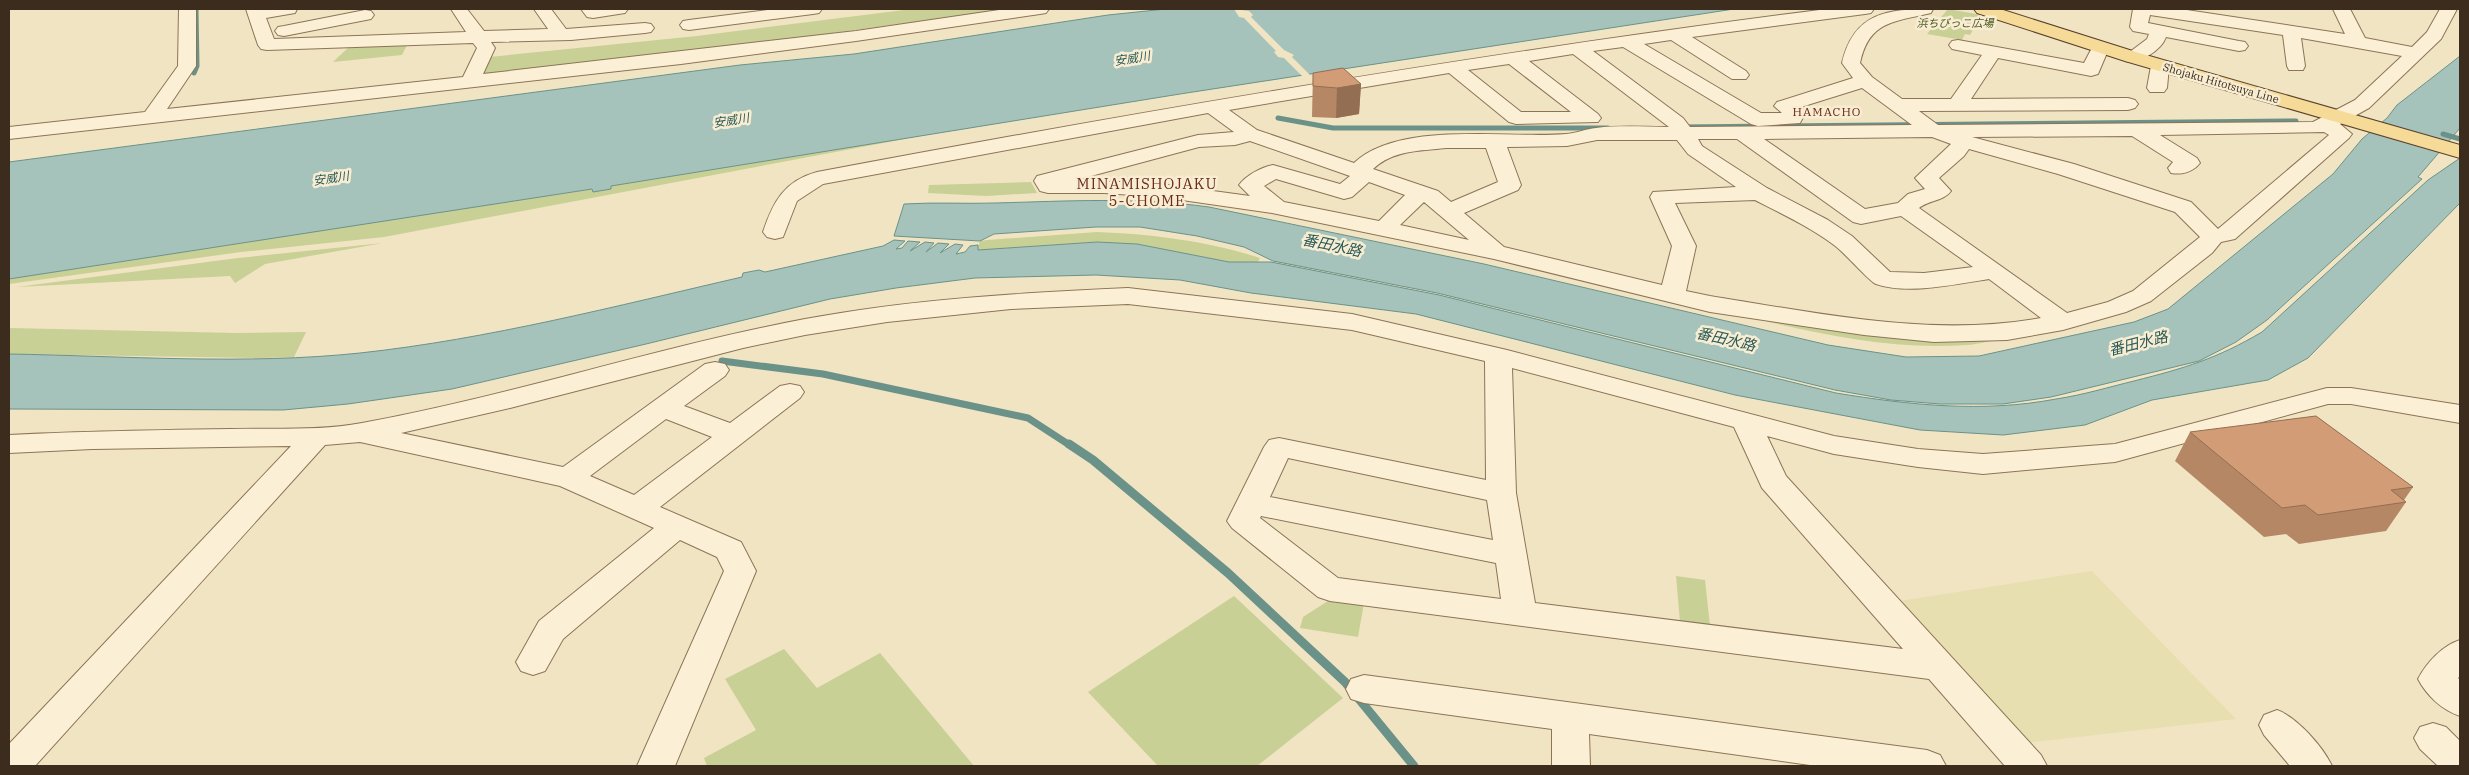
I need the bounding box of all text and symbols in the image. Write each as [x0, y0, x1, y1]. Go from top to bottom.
park label: 浜ちびっこ広場 [1917, 16, 1995, 30]
water label: 安威川 [1113, 47, 1153, 68]
street label: Shojaku Hitotsuya Line [2161, 60, 2281, 106]
district label: HAMACHO [1793, 104, 1861, 119]
water label: 安威川 [712, 109, 752, 130]
water label: 安威川 [312, 168, 352, 188]
district label: MINAMISHOJAKU 5-CHOME [1077, 174, 1217, 210]
water label: 番田水路 [1301, 229, 1365, 261]
water label: 番田水路 [1695, 323, 1759, 355]
water label: 番田水路 [2107, 326, 2171, 359]

